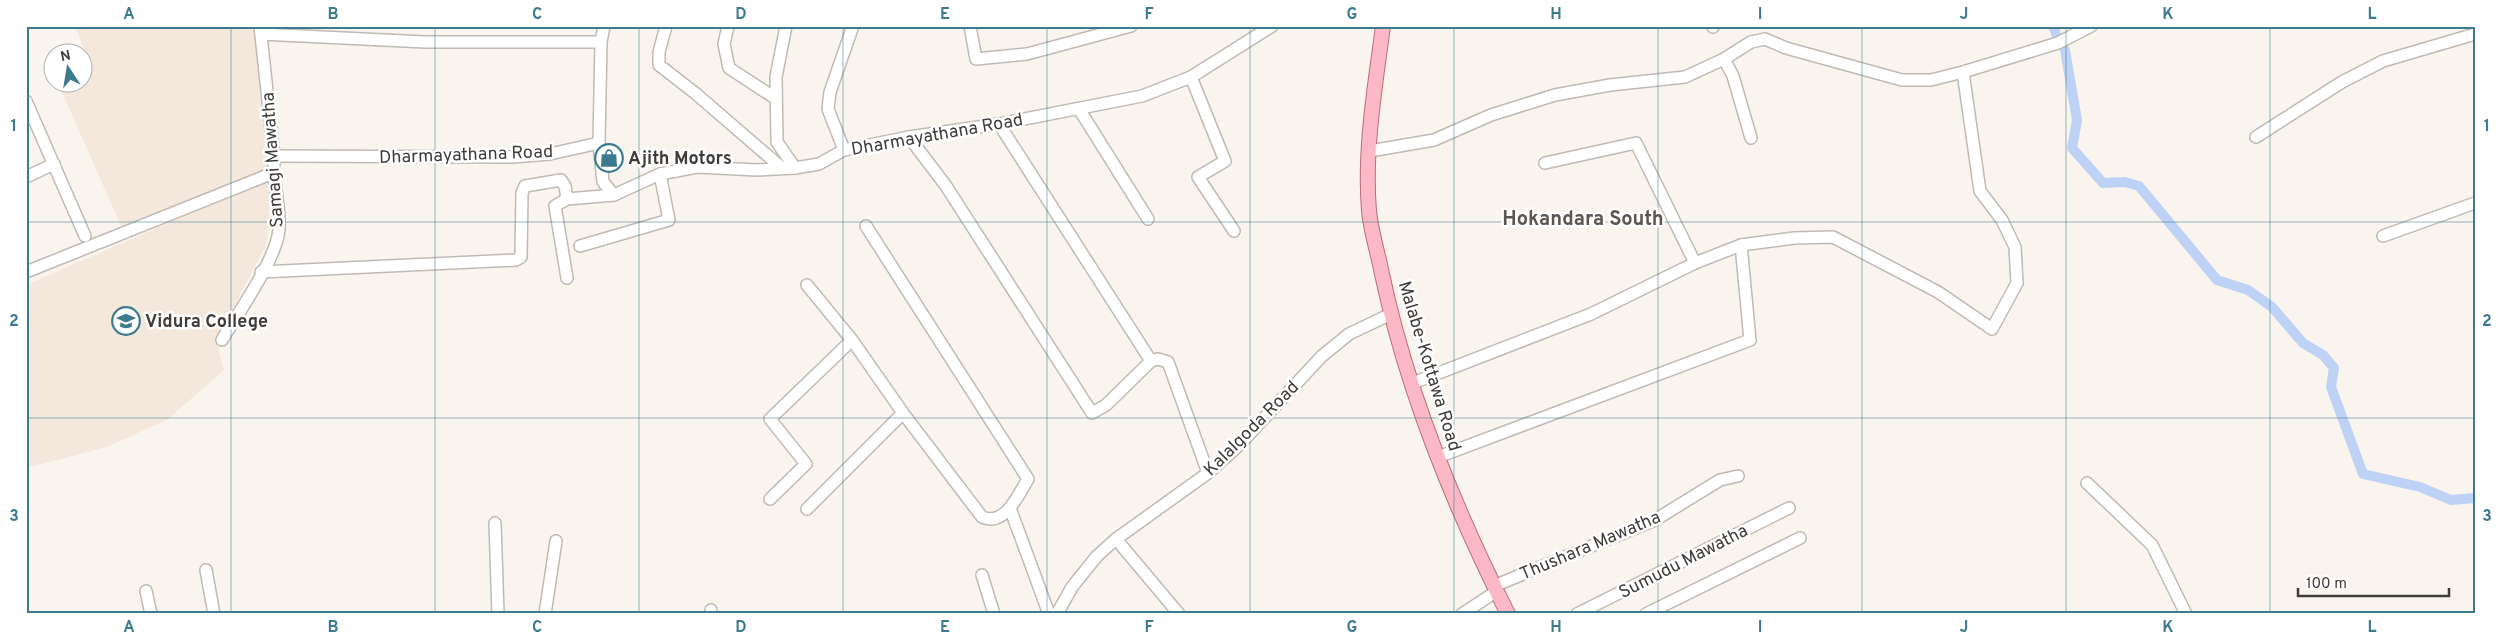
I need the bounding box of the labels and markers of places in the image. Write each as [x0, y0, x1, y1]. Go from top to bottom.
shop icon: Ajith Motors [594, 143, 624, 173]
place label: Ajith Motors [628, 148, 732, 171]
school or university icon: Vidura College [111, 306, 141, 336]
place label: Vidura College [145, 311, 268, 334]

